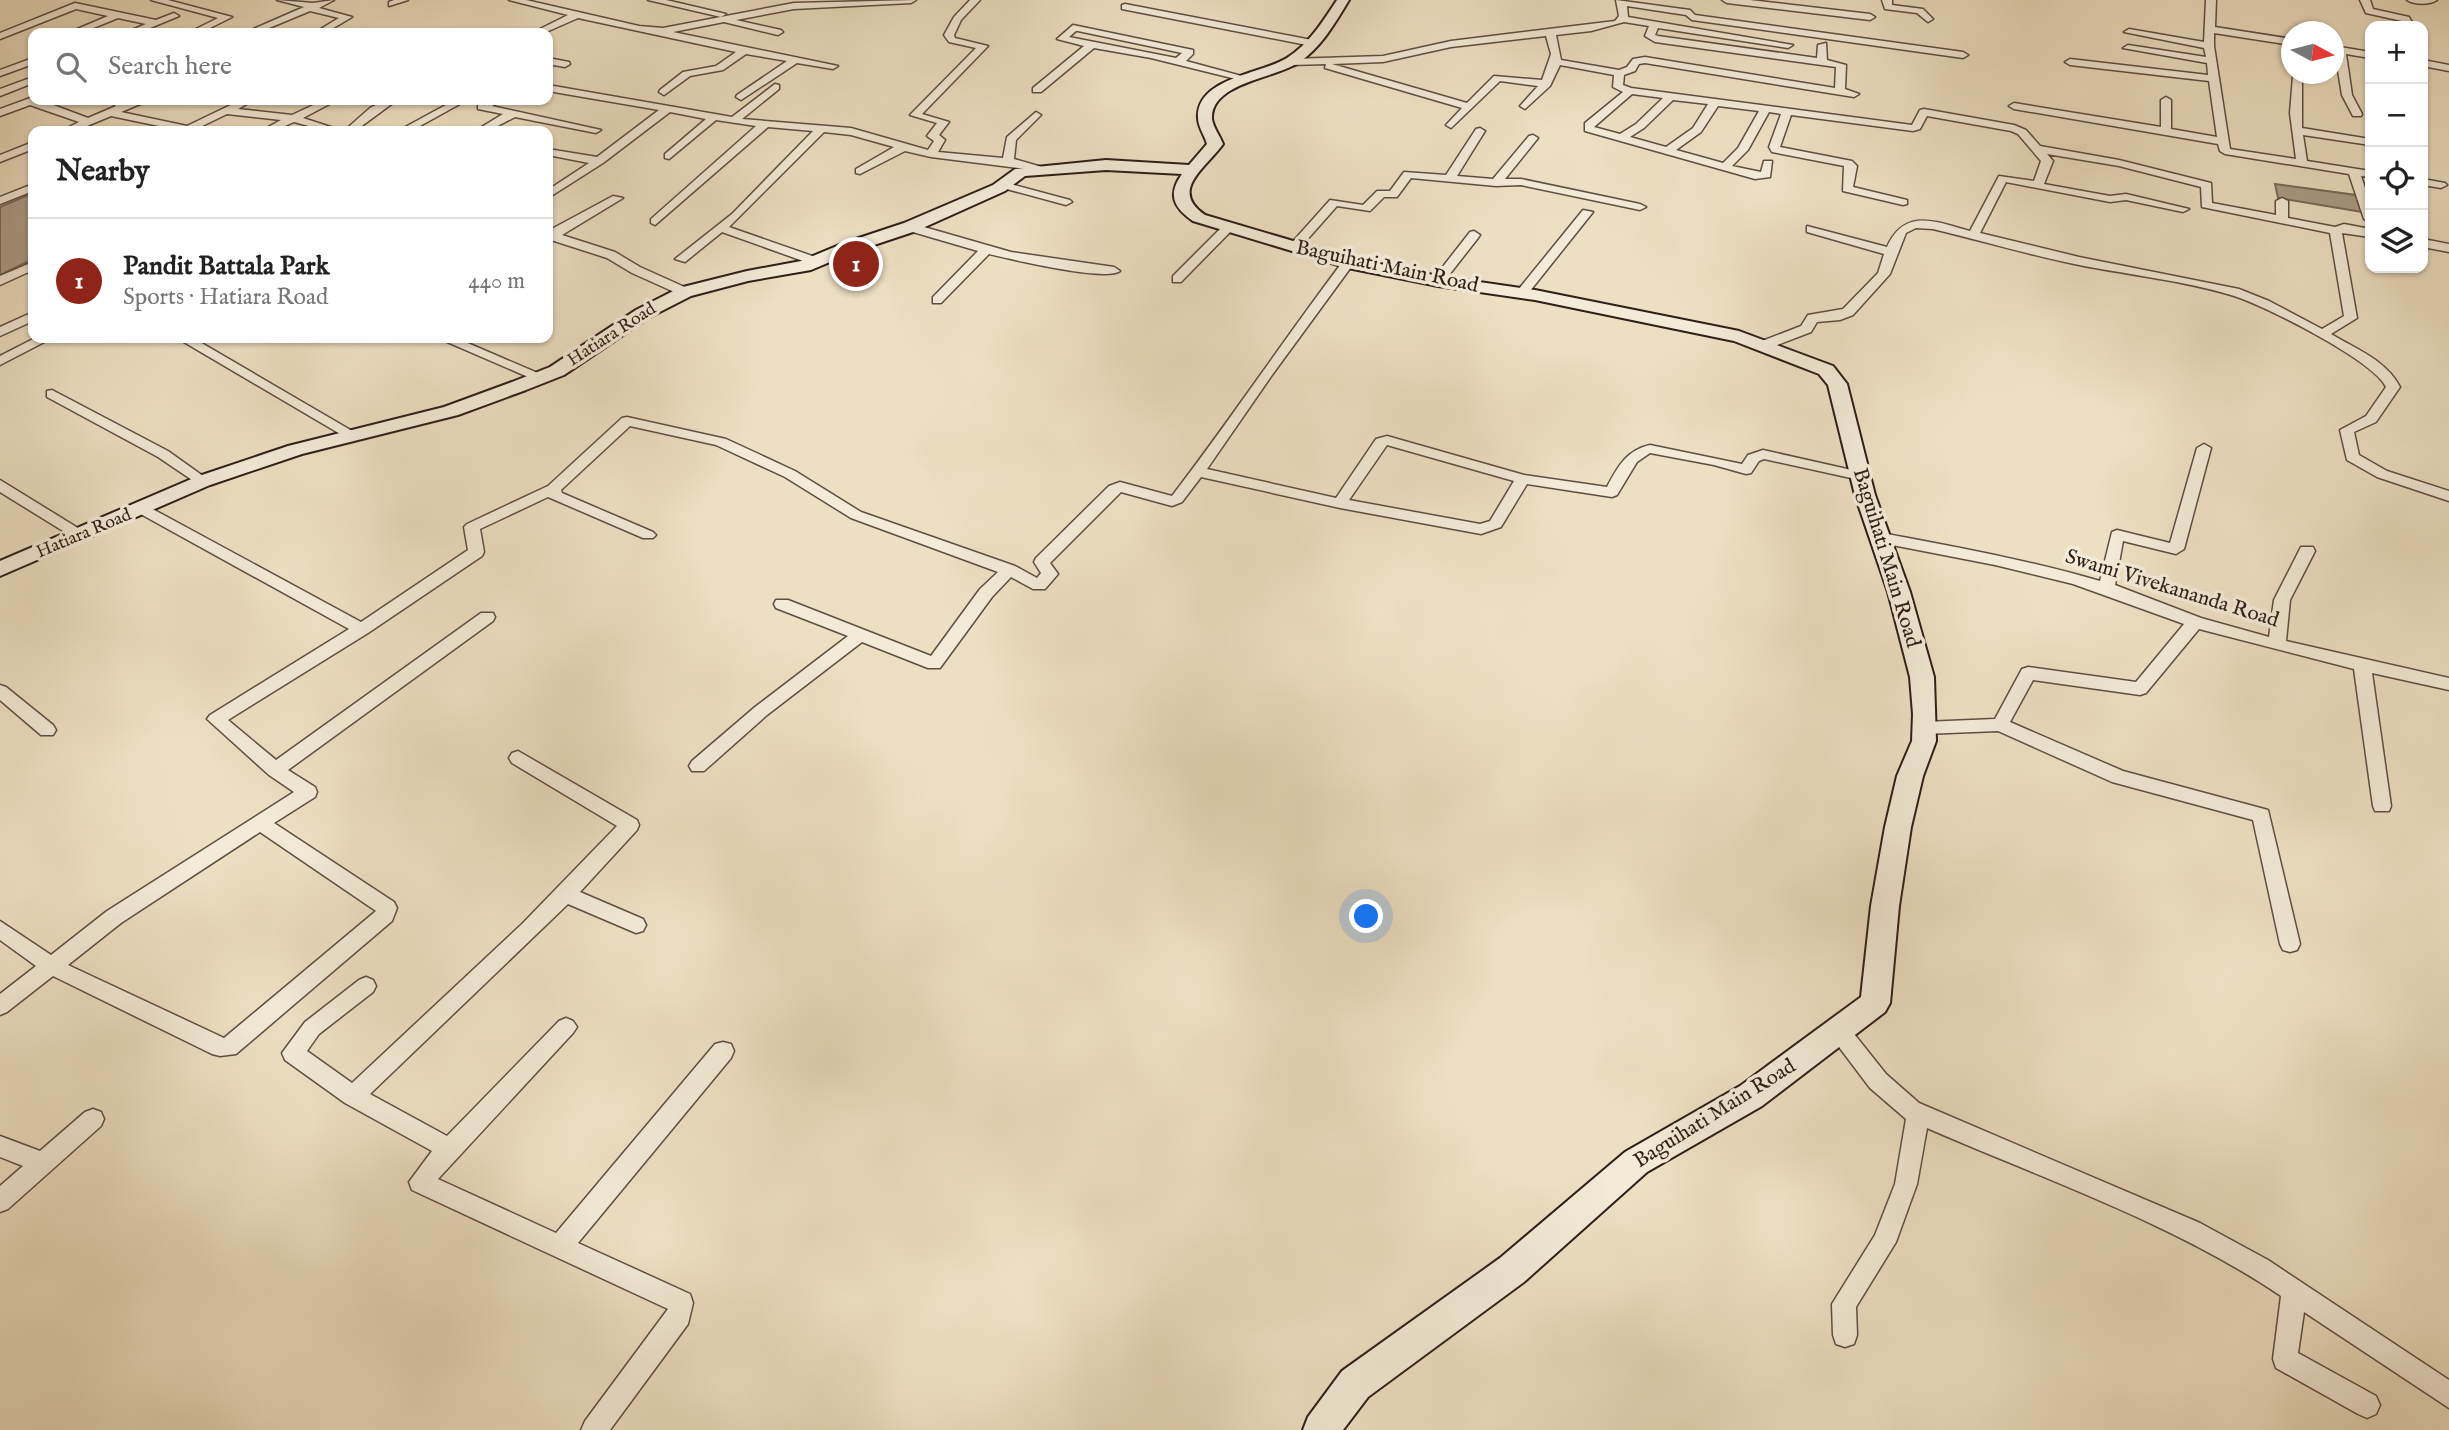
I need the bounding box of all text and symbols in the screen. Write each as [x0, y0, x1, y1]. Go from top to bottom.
north arrow [2281, 21, 2344, 84]
map controls [2365, 21, 2428, 273]
button: + [2365, 21, 2428, 84]
search box [28, 28, 553, 105]
icon: search [52, 48, 90, 86]
text: Search here [108, 50, 232, 83]
button: − [2365, 84, 2428, 147]
button: locate [2365, 147, 2428, 210]
text: Nearby [56, 153, 149, 191]
button: layers [2365, 210, 2428, 273]
street label: Baguihati Main Road [1293, 234, 1482, 300]
pin: 1 [833, 238, 879, 290]
text: Pandit Battala Park [123, 250, 329, 283]
text: 1 [75, 267, 83, 296]
text: 440 m [468, 267, 525, 296]
text: Sports · Hatiara Road [123, 283, 328, 312]
street label: Hatiara Road [563, 298, 661, 372]
street label: Baguihati Main Road [1846, 465, 1926, 652]
street label: Hatiara Road [33, 504, 135, 564]
street label: Swami Vivekananda Road [2062, 544, 2283, 635]
your location [1349, 899, 1383, 933]
street label: Baguihati Main Road [1629, 1053, 1802, 1175]

